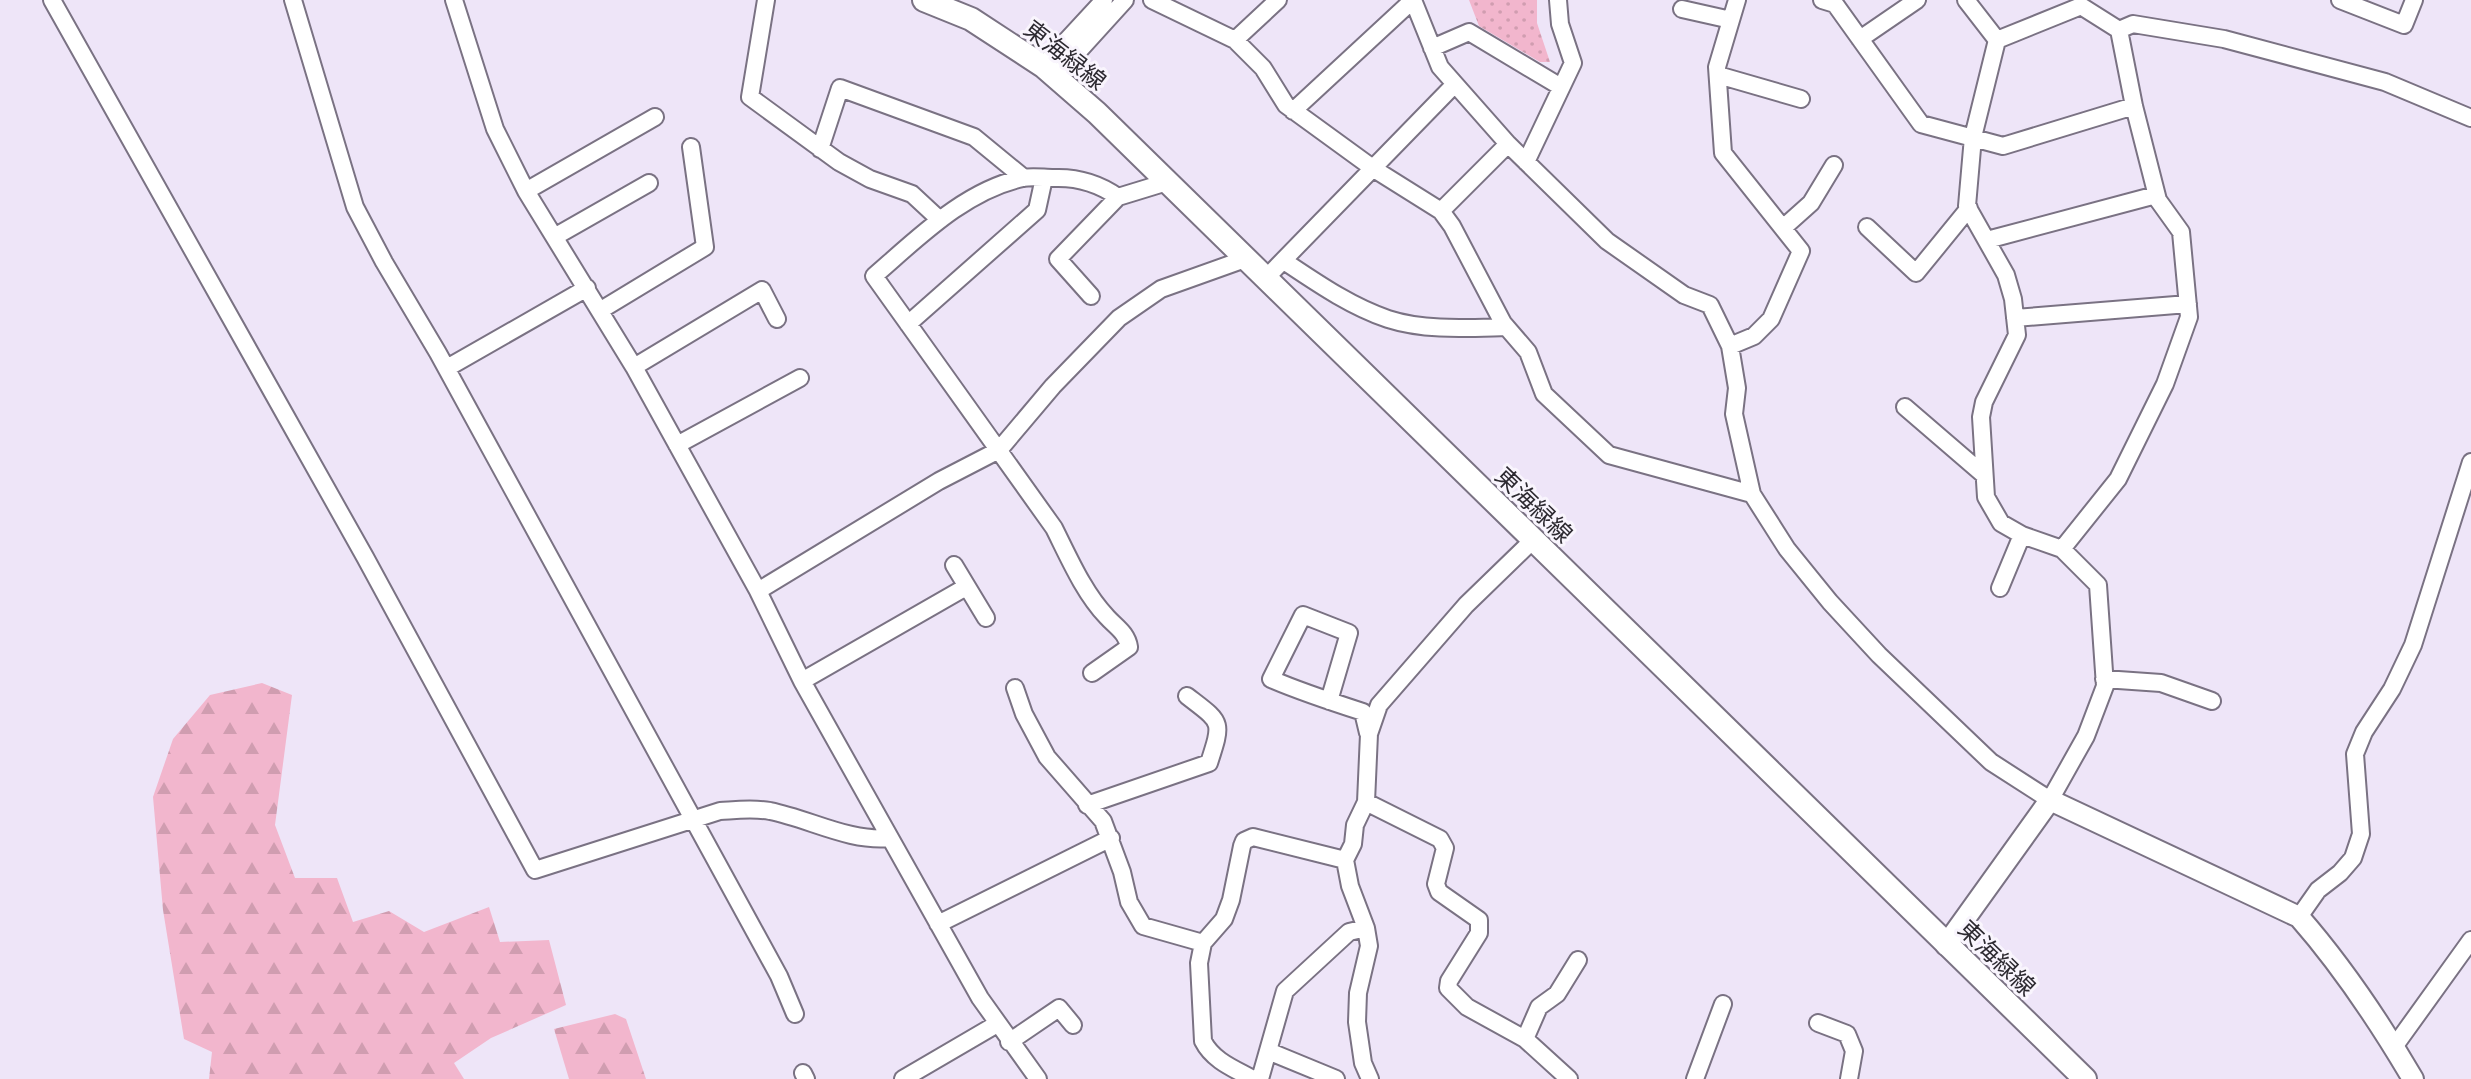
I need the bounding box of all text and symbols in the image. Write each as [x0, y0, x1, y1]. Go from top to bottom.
street label: 東海緑線 [1018, 14, 1112, 96]
street label: 東海緑線 [1489, 461, 1579, 549]
street label: 東海緑線 [1952, 914, 2042, 1002]

